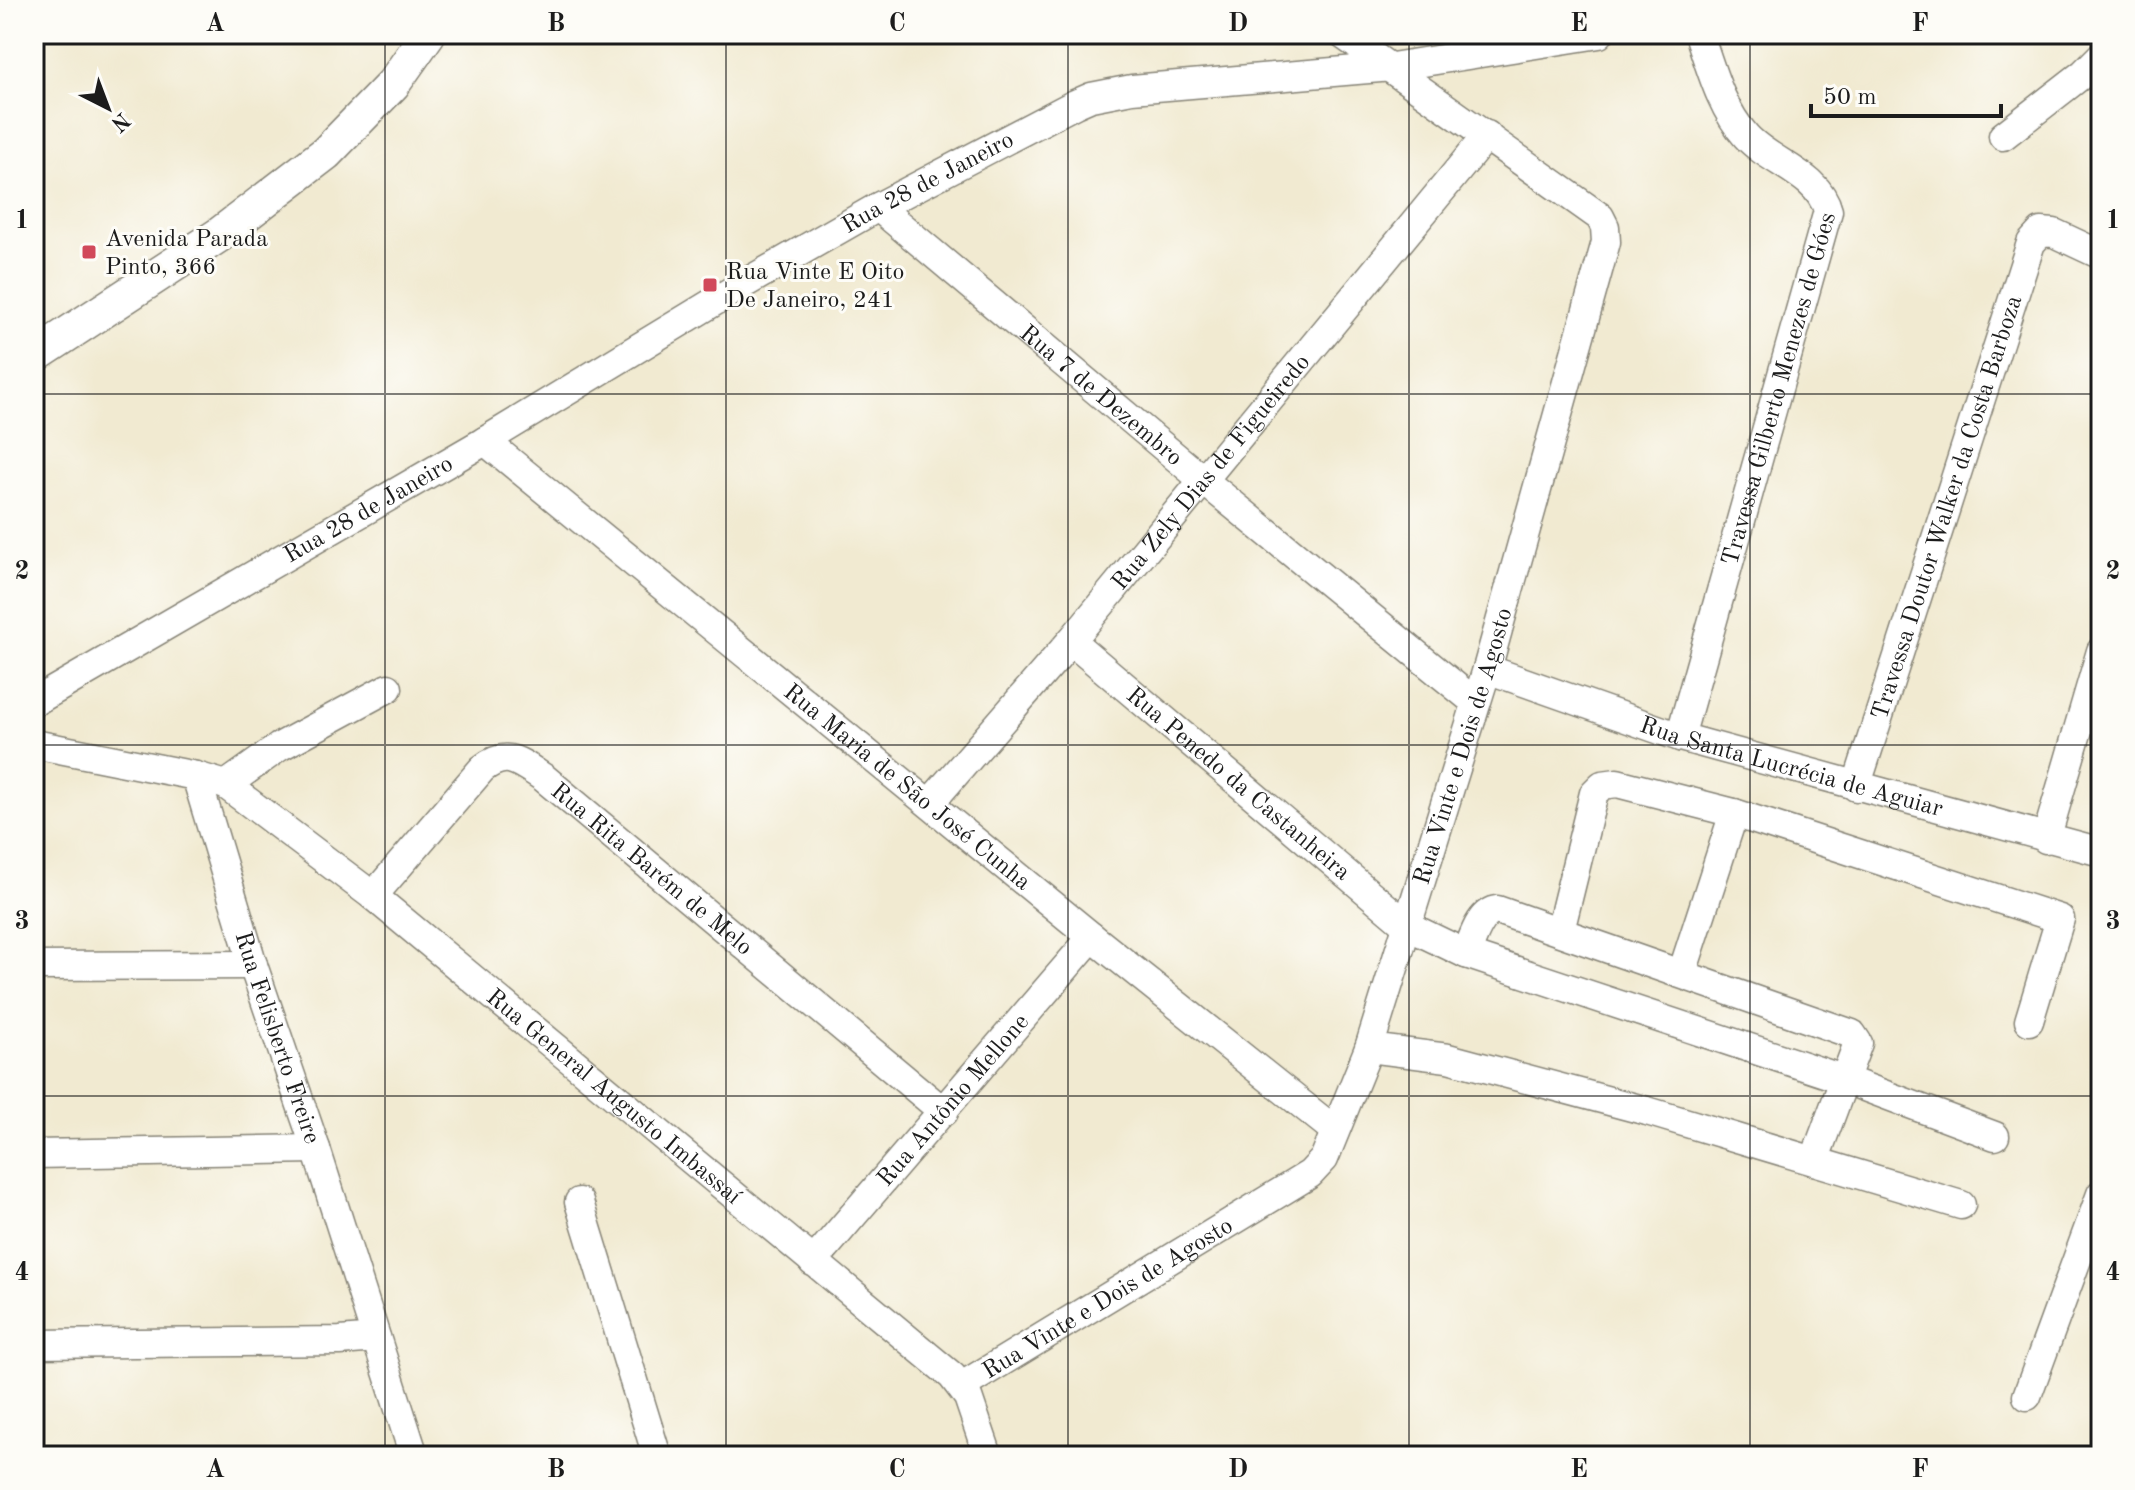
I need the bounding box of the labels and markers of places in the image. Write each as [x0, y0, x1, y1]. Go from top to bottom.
place label: Avenida Parada Pinto, 366 [105, 228, 268, 280]
marker: Avenida Parada Pinto, 366 [80, 243, 98, 261]
place label: Rua Vinte E Oito De Janeiro, 241 [726, 261, 905, 313]
marker: Rua Vinte E Oito De Janeiro, 241 [701, 276, 719, 294]

